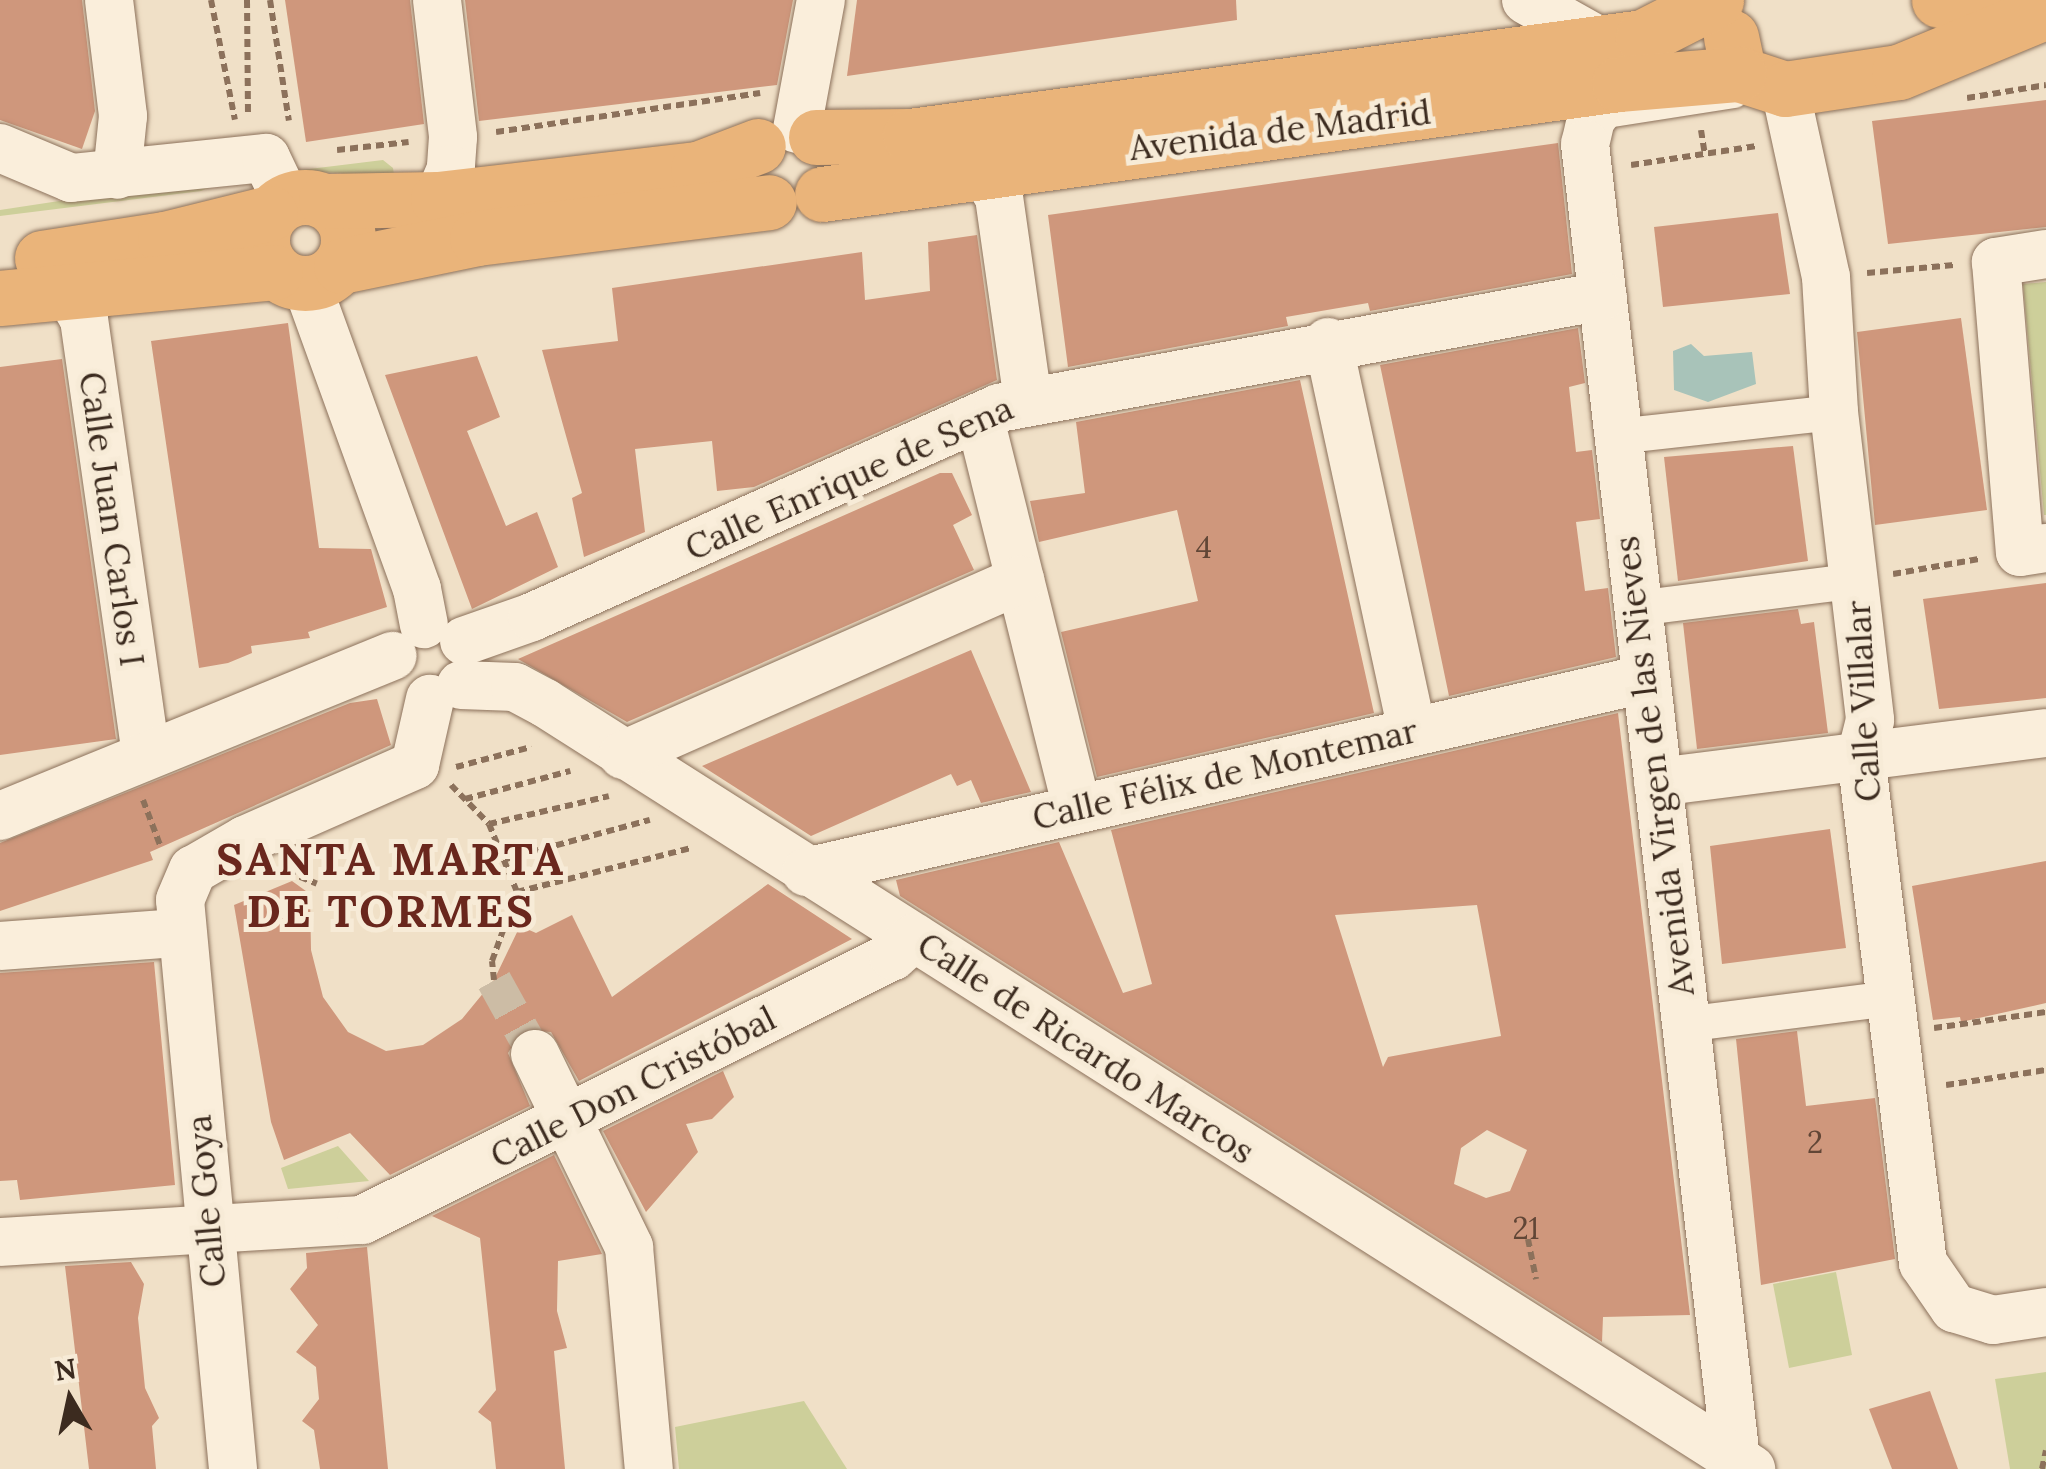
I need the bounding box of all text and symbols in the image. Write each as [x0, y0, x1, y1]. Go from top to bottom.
street label: Avenida de Madrid [1127, 91, 1433, 169]
street label: Calle Juan Carlos I [71, 369, 153, 669]
street label: Calle Enrique de Sena [679, 387, 1019, 569]
house number: 4 [1196, 529, 1212, 565]
street label: Avenida Virgen de las Nieves [1605, 534, 1703, 998]
street label: Calle Villalar [1837, 599, 1889, 803]
street label: Calle Félix de Montemar [1028, 709, 1422, 839]
district label: SANTA MARTA DE TORMES [216, 832, 566, 938]
street label: Calle de Ricardo Marcos [910, 923, 1262, 1173]
street label: Calle Don Cristóbal [483, 997, 783, 1177]
street label: Calle Goya [178, 1113, 234, 1289]
house number: 2 [1807, 1124, 1823, 1160]
house number: 21 [1512, 1210, 1540, 1246]
north arrow [20, 1349, 120, 1449]
text: N [52, 1350, 79, 1389]

